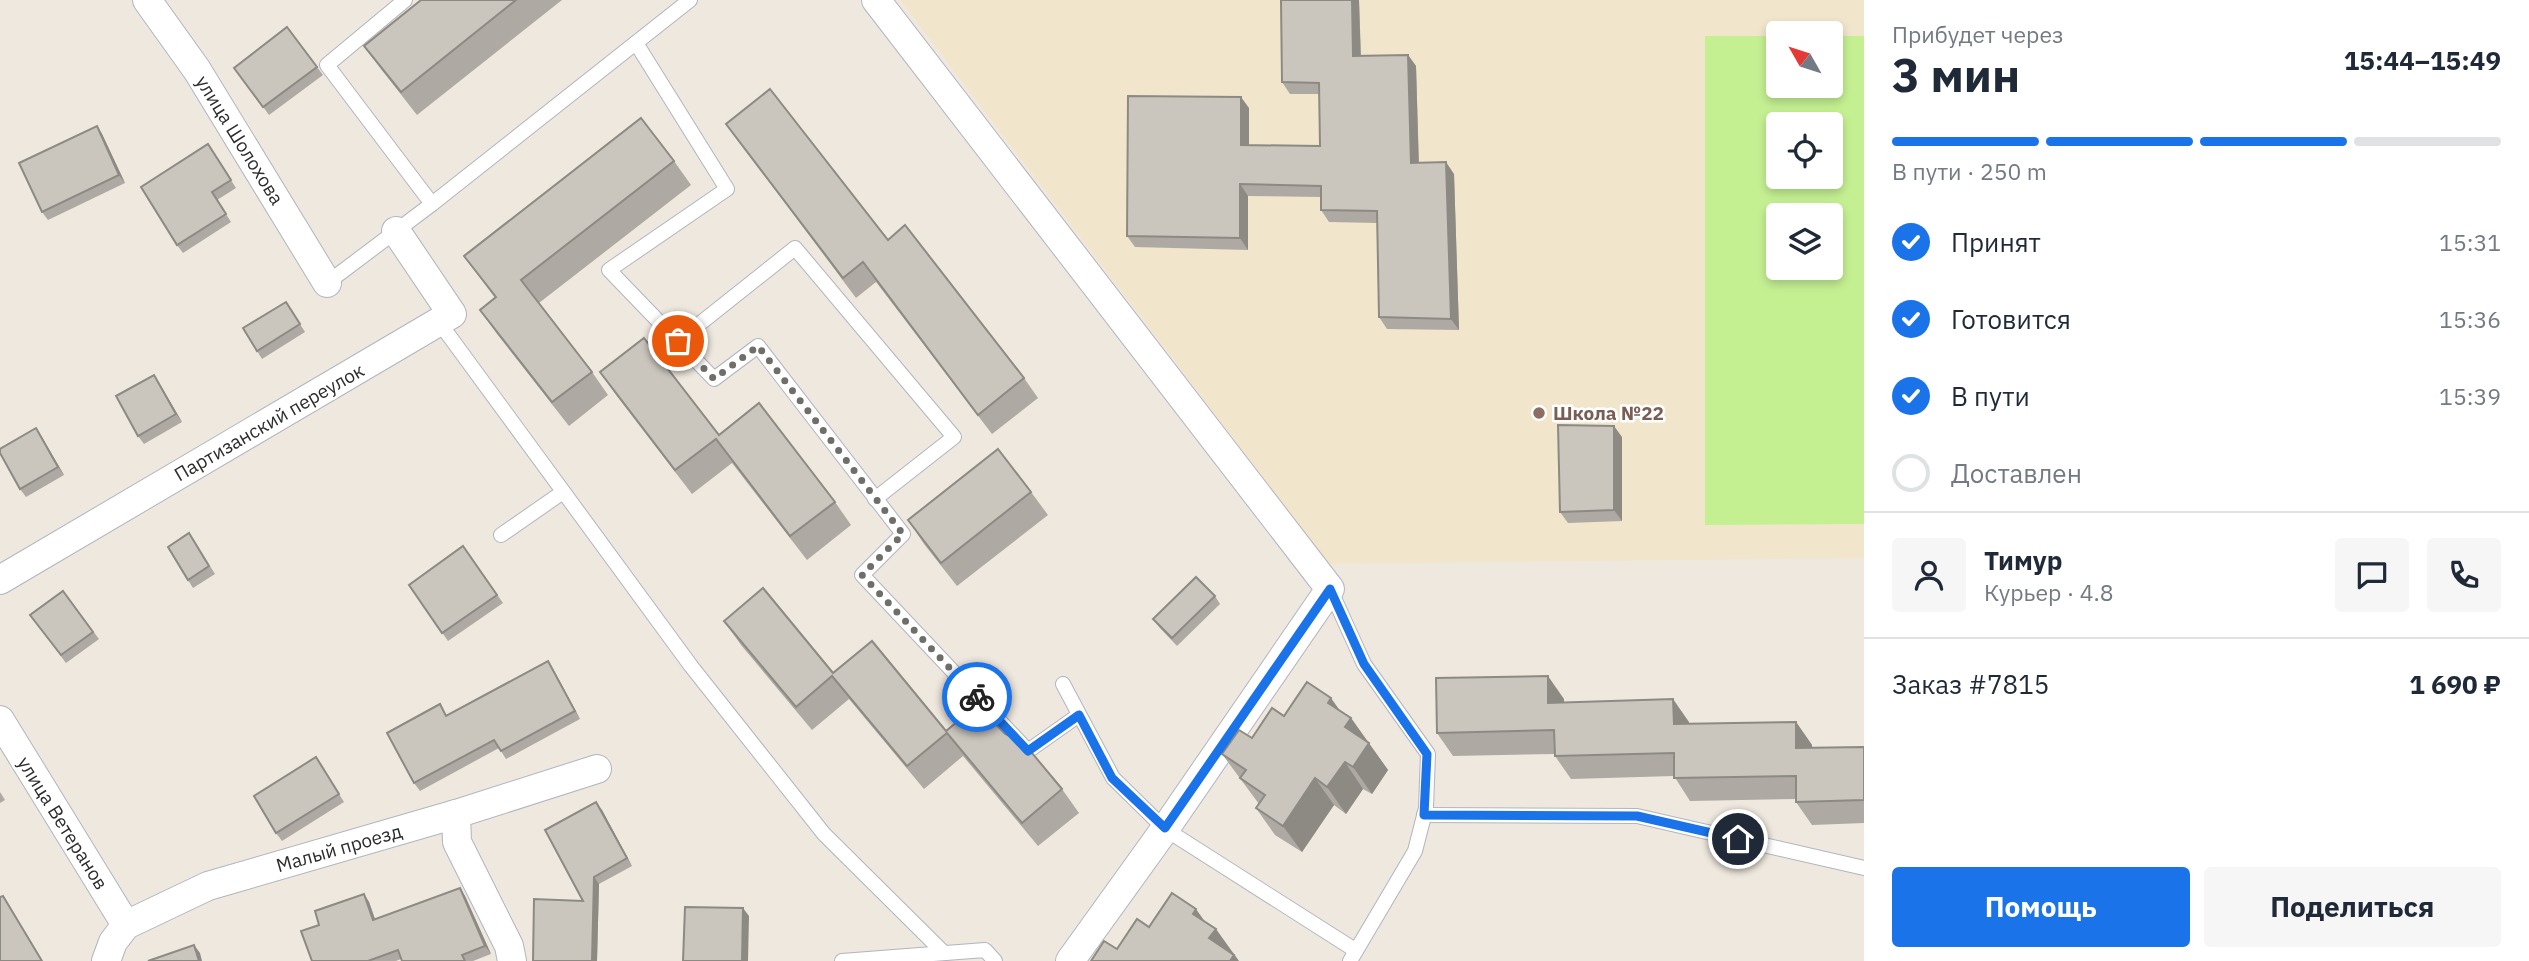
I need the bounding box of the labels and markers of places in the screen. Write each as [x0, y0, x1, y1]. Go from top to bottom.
pin [648, 311, 708, 371]
place label: Школа №22 [1553, 401, 1664, 425]
marker: Школа №22 [1531, 405, 1547, 421]
pin [1708, 809, 1768, 869]

